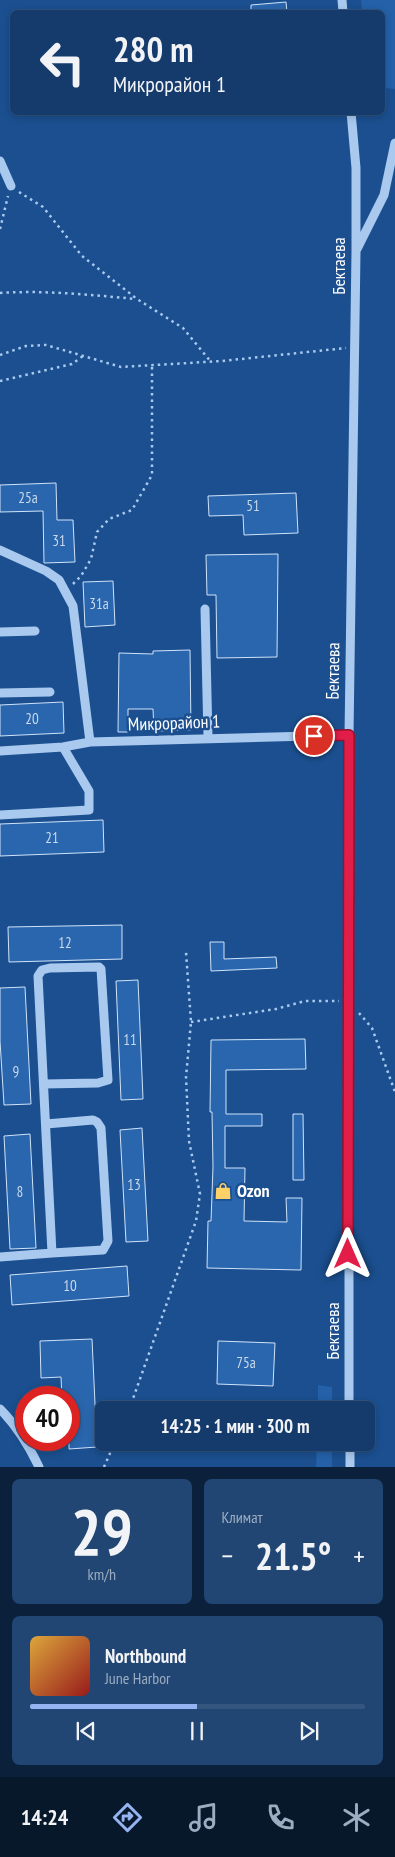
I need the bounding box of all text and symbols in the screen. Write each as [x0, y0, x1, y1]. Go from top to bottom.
text: 280 m [113, 26, 194, 72]
icon: left [30, 30, 95, 95]
text: Микрорайон 1 [113, 70, 226, 98]
street label: Бектаева [327, 237, 350, 295]
house number: 25а [18, 488, 38, 507]
house number: 51 [246, 496, 260, 515]
house number: 31 [52, 531, 66, 550]
house number: 31а [89, 594, 109, 613]
street label: Бектаева [321, 642, 344, 700]
house number: 20 [25, 709, 39, 728]
street label: Микрорайон 1 [127, 709, 221, 736]
pin [293, 715, 335, 757]
icon: arrive [300, 722, 328, 750]
house number: 21 [45, 828, 59, 847]
house number: 12 [58, 933, 72, 952]
house number: 11 [123, 1030, 137, 1049]
house number: 9 [13, 1062, 19, 1081]
house number: 13 [127, 1175, 141, 1194]
place label: Ozon [237, 1179, 270, 1202]
shop icon: Ozon [213, 1181, 233, 1201]
house number: 8 [17, 1182, 23, 1201]
position arrow [321, 1227, 373, 1279]
house number: 10 [63, 1276, 77, 1295]
street label: Бектаева [321, 1302, 344, 1360]
house number: 75а [236, 1353, 256, 1372]
speed limit sign: 40 [15, 1386, 80, 1451]
text: 14:25 · 1 мин · 300 m [161, 1414, 309, 1438]
text: 29 [71, 1489, 133, 1573]
text: Климат [222, 1507, 263, 1527]
text: 21.5° [255, 1531, 331, 1580]
text: − [222, 1537, 233, 1574]
text: + [353, 1537, 365, 1574]
text: km/h [88, 1564, 116, 1584]
text: Northbound [105, 1644, 186, 1668]
text: June Harbor [105, 1668, 170, 1688]
icon: previous [72, 1717, 100, 1745]
icon: pause [183, 1717, 211, 1745]
icon: next [295, 1717, 323, 1745]
icon: directions [110, 1800, 145, 1835]
icon: music [186, 1800, 221, 1835]
icon: phone [263, 1800, 298, 1835]
icon: climate [339, 1800, 374, 1835]
text: 14:24 [21, 1803, 68, 1831]

